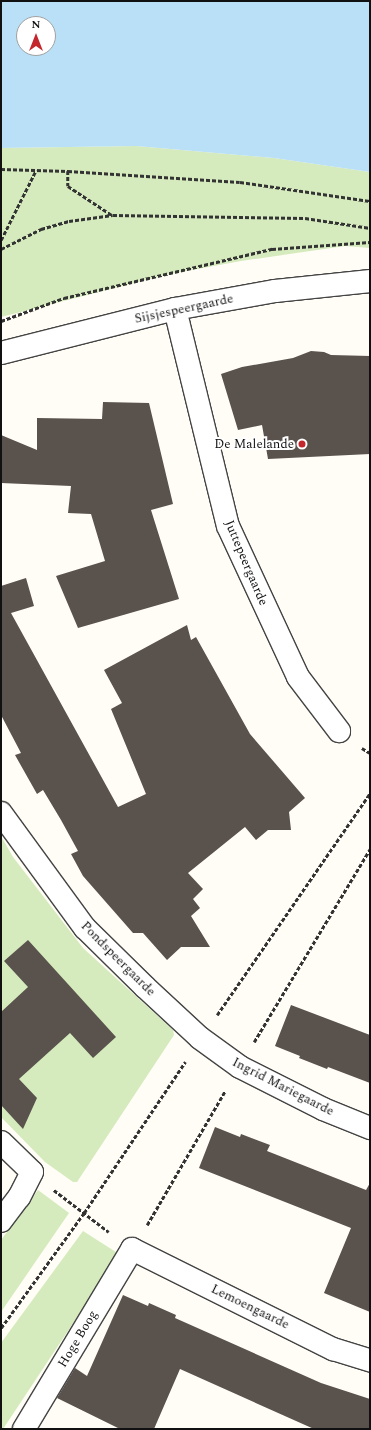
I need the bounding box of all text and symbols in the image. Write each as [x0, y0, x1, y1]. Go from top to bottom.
north arrow [16, 16, 56, 56]
text: N [32, 16, 40, 33]
street label: Sijsjespeergaarde [133, 291, 235, 327]
place label: De Malelande [214, 436, 294, 452]
marker: De Malelande [297, 439, 307, 449]
street label: Juttepeergaarde [221, 518, 271, 608]
street label: Pondspeergaarde [77, 918, 159, 1000]
street label: Ingrid Mariegaarde [230, 1055, 336, 1119]
street label: Lemoengaarde [208, 1281, 292, 1333]
street label: Hoge Boog [55, 1308, 101, 1370]

